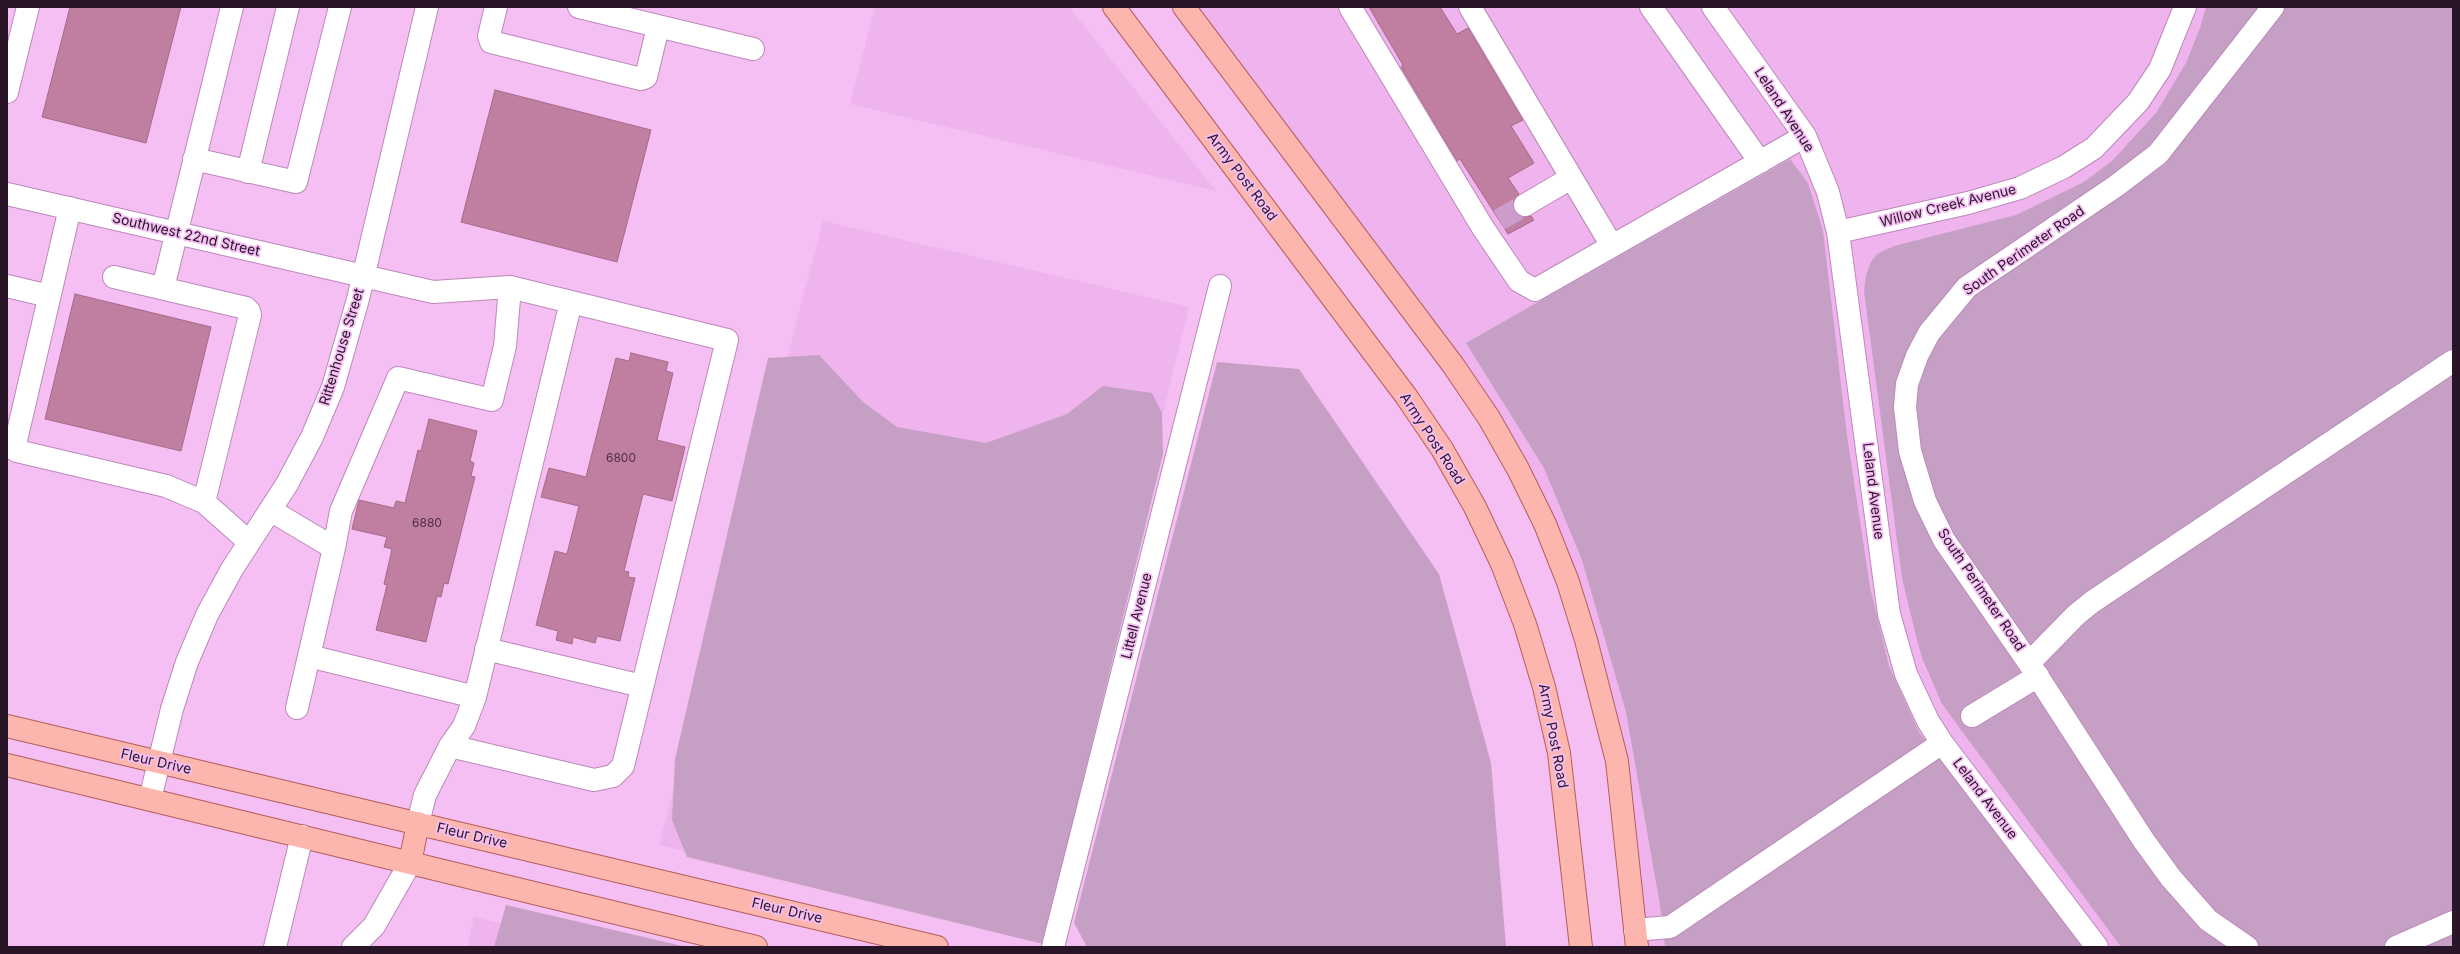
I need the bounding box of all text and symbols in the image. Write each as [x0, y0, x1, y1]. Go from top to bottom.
street label: Leland Avenue [1750, 65, 1818, 155]
street label: Army Post Road [1203, 130, 1281, 224]
street label: Willow Creek Avenue [1878, 181, 2018, 231]
street label: South Perimeter Road [1960, 203, 2088, 299]
street label: Southwest 22nd Street [110, 210, 262, 260]
street label: Rittenhouse Street [316, 286, 368, 408]
street label: Army Post Road [1396, 390, 1468, 488]
street label: Leland Avenue [1859, 442, 1887, 540]
house number: 6800 [606, 451, 636, 465]
house number: 6880 [412, 516, 442, 530]
street label: South Perimeter Road [1934, 525, 2028, 655]
street label: Littell Avenue [1118, 571, 1156, 661]
street label: Army Post Road [1535, 682, 1571, 790]
street label: Fleur Drive [119, 746, 193, 778]
street label: Leland Avenue [1949, 755, 2021, 843]
street label: Fleur Drive [435, 820, 509, 852]
street label: Fleur Drive [750, 895, 824, 927]

